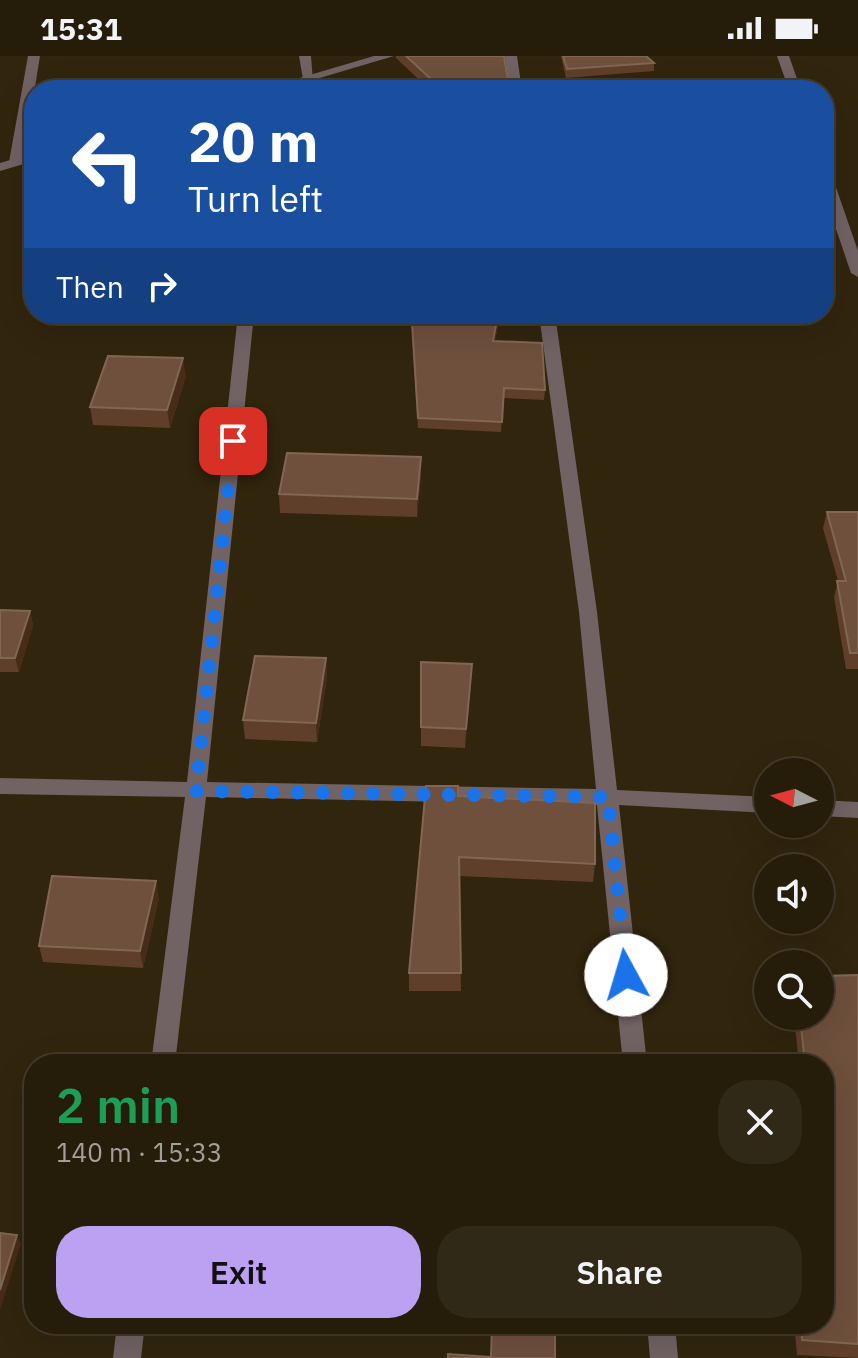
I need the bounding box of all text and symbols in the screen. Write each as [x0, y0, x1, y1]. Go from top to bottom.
text: 15:31 [40, 9, 122, 48]
text: 20 m [188, 105, 318, 177]
icon: left [56, 112, 160, 216]
text: Turn left [188, 175, 323, 222]
icon: right [140, 264, 184, 308]
text: Then [56, 267, 124, 306]
pin [199, 407, 267, 475]
icon: arrive [211, 419, 255, 463]
north arrow [754, 758, 834, 838]
map controls [754, 758, 834, 1030]
button: sound [754, 854, 834, 934]
position arrow [584, 933, 668, 1017]
button: search [754, 950, 834, 1030]
text: 2 min [56, 1074, 180, 1136]
button: close [718, 1080, 802, 1164]
text: 140 m · 15:33 [56, 1135, 222, 1169]
button: Exit [56, 1226, 421, 1318]
button: Share [437, 1226, 802, 1318]

